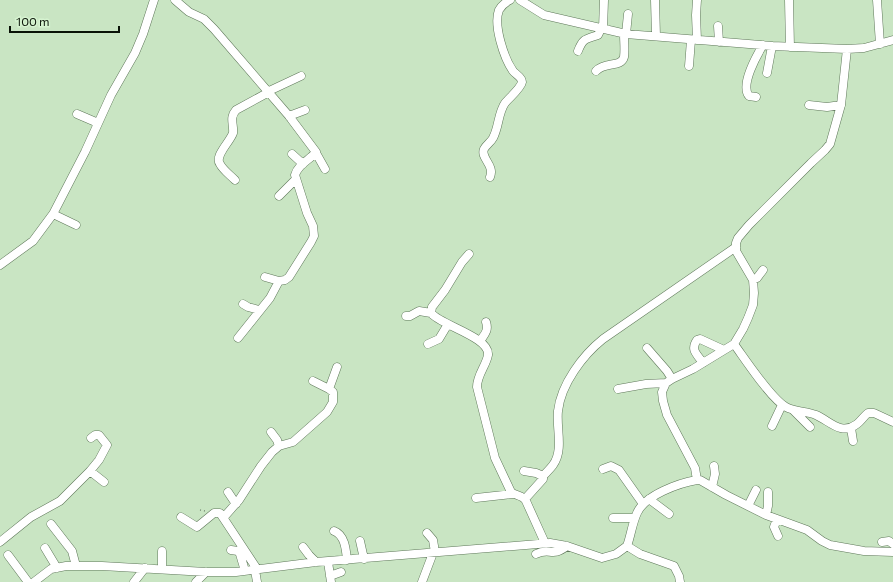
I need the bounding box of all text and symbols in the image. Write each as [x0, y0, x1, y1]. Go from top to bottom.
scale bar [10, 8, 119, 34]
text: 100 m [16, 14, 50, 28]

